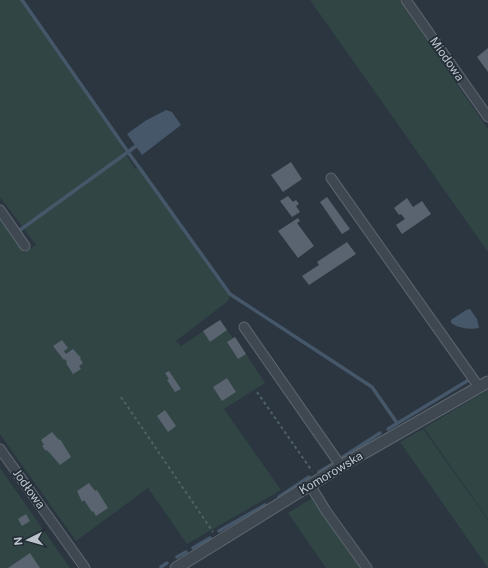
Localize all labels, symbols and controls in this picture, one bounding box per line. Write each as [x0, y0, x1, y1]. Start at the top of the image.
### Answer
street label: Miodowa [427, 34, 467, 84]
street label: Komorowska [297, 449, 365, 497]
street label: Jodłowa [10, 467, 48, 511]
north arrow [8, 520, 48, 560]
text: N [12, 536, 24, 546]

